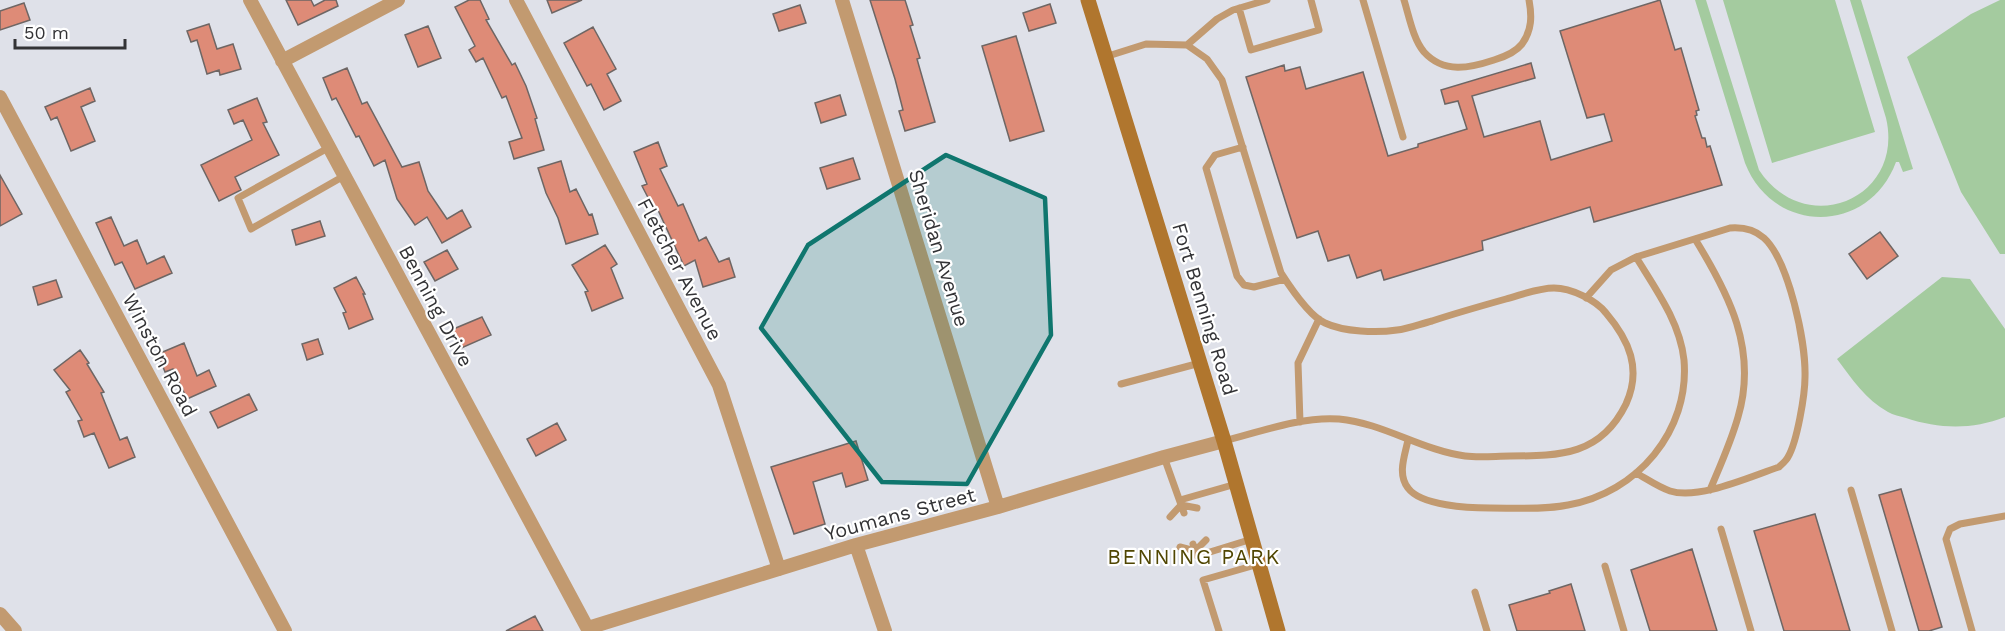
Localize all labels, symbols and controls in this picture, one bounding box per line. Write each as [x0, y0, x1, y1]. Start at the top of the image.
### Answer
scale bar [15, 12, 124, 50]
text: 50 m [24, 22, 69, 43]
street label: Sheridan Avenue [904, 166, 974, 330]
street label: Fletcher Avenue [632, 194, 728, 344]
street label: Fort Benning Road [1167, 220, 1243, 398]
street label: Benning Drive [394, 241, 478, 371]
street label: Winston Road [118, 289, 202, 421]
street label: Youmans Street [822, 482, 978, 546]
district label: BENNING PARK [1107, 544, 1281, 569]

